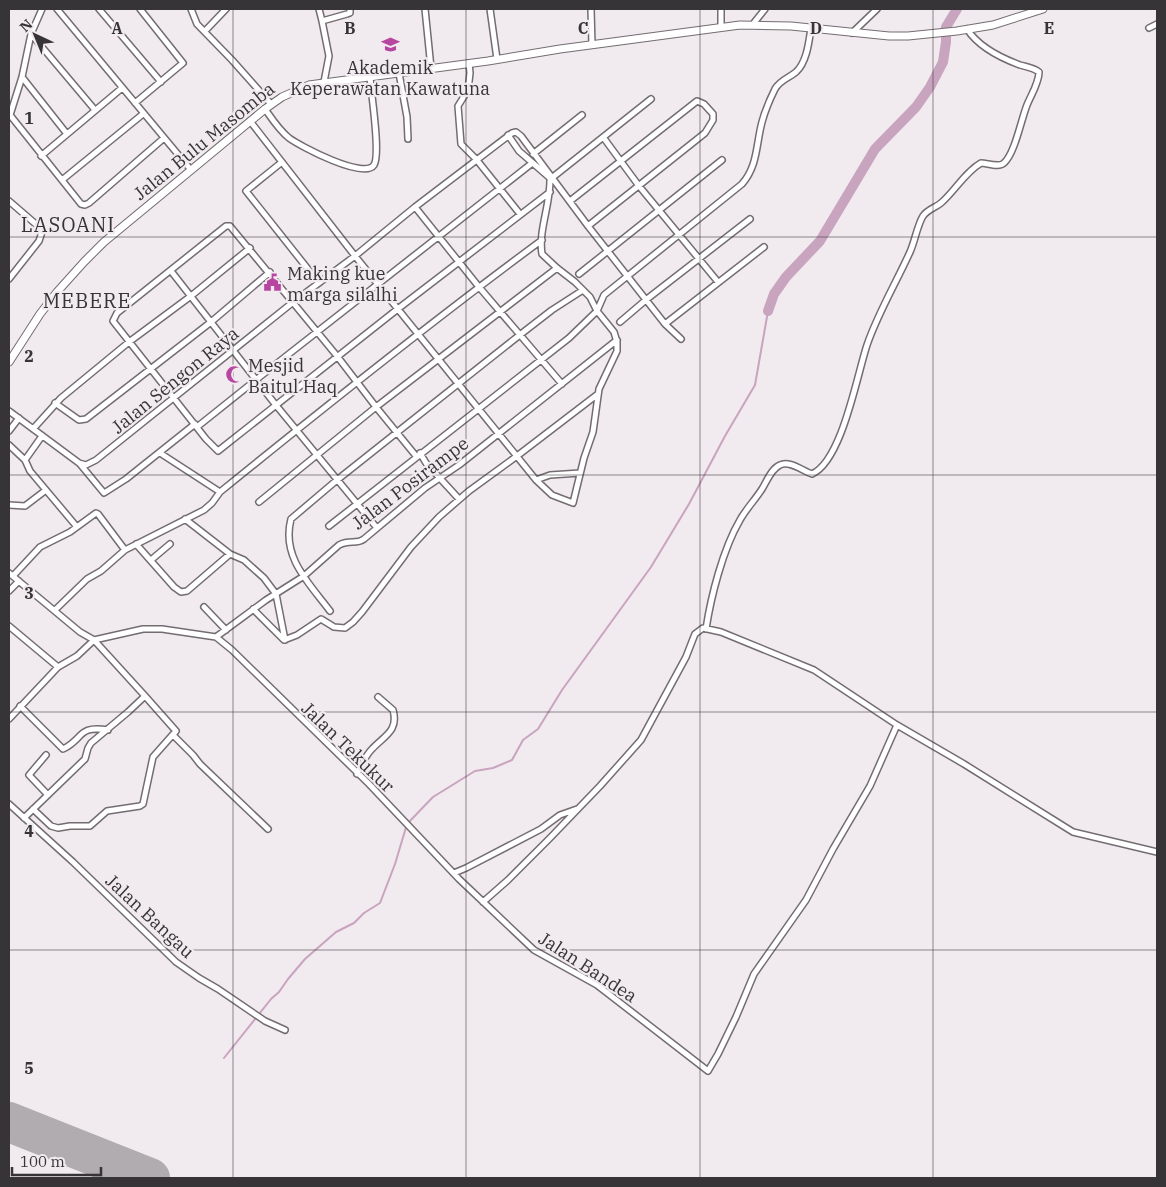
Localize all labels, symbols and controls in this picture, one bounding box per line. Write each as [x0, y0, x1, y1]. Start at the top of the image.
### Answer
north arrow [10, 10, 60, 60]
text: N [16, 15, 36, 36]
text: A [111, 18, 123, 38]
text: B [344, 18, 356, 38]
text: C [578, 18, 588, 38]
text: D [810, 18, 822, 38]
text: E [1044, 18, 1054, 38]
school or university icon: Akademik Keperawatan Kawatuna [380, 34, 400, 54]
place label: Akademik Keperawatan Kawatuna [290, 56, 490, 100]
street label: Jalan Bulu Masomba [129, 77, 279, 205]
text: 1 [24, 108, 34, 128]
district label: LASOANI [21, 211, 115, 238]
place label: Making kue marga silalhi [287, 262, 398, 306]
public building icon: Making kue marga silalhi [263, 273, 283, 293]
district label: MEBERE [43, 287, 131, 314]
street label: Jalan Sengon Raya [107, 322, 243, 438]
text: 2 [24, 346, 34, 366]
place label: Mesjid Baitul Haq [248, 354, 338, 398]
mosque icon: Mesjid Baitul Haq [224, 365, 244, 385]
street label: Jalan Posirampe [347, 432, 473, 534]
text: 3 [24, 583, 34, 603]
street label: Jalan Tekukur [297, 697, 399, 797]
text: 4 [24, 821, 34, 841]
street label: Jalan Bangau [101, 869, 199, 963]
street label: Jalan Bandea [534, 927, 642, 1007]
text: 5 [24, 1058, 34, 1078]
scale bar [12, 1144, 101, 1176]
text: 100 m [20, 1152, 65, 1171]

